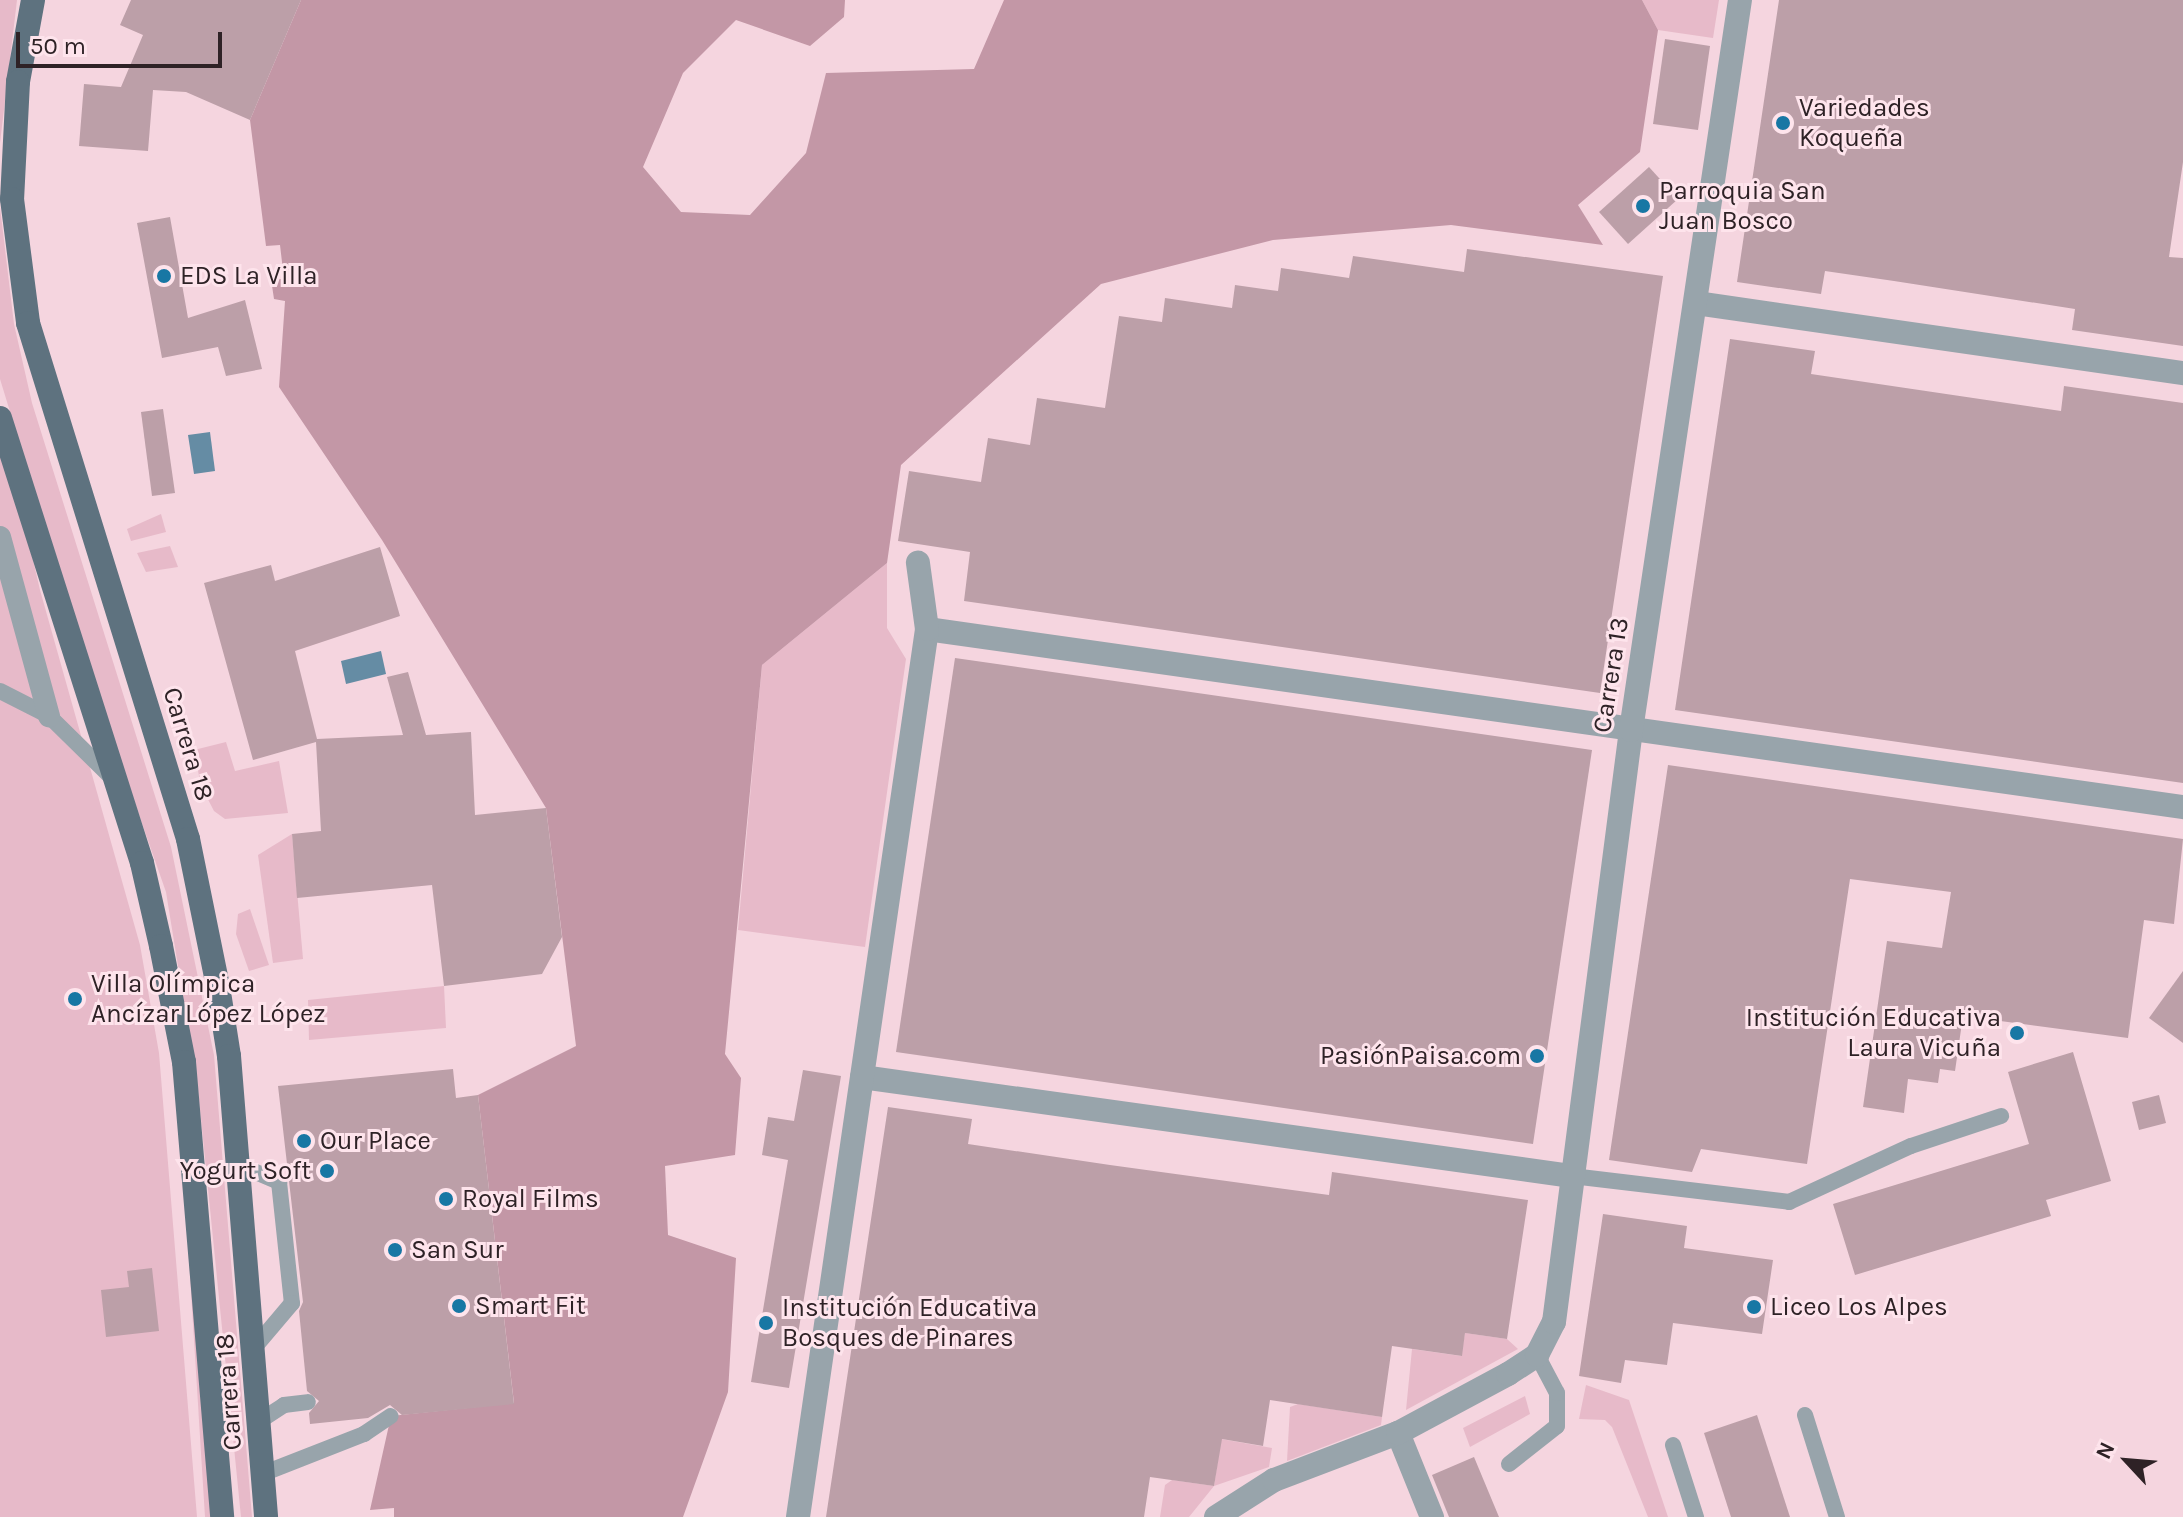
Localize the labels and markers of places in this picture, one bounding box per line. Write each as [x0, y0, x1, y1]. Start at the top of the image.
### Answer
place label: Variedades Koqueña [1799, 92, 1930, 154]
marker: Variedades Koqueña [1774, 114, 1792, 132]
place label: Parroquia San Juan Bosco [1659, 175, 1826, 236]
marker: Parroquia San Juan Bosco [1634, 197, 1652, 215]
place label: EDS La Villa [180, 260, 318, 292]
marker: EDS La Villa [155, 267, 173, 285]
place label: Villa Olímpica Ancízar López López [91, 968, 326, 1030]
marker: Villa Olímpica Ancízar López López [66, 990, 84, 1008]
place label: Institución Educativa Laura Vicuña [1746, 1002, 2001, 1064]
marker: Institución Educativa Laura Vicuña [2008, 1024, 2026, 1042]
place label: PasiónPaisa.com [1320, 1040, 1521, 1072]
marker: PasiónPaisa.com [1528, 1047, 1546, 1065]
place label: Our Place [320, 1125, 431, 1157]
marker: Our Place [295, 1132, 313, 1150]
place label: Yogurt Soft [180, 1155, 311, 1187]
marker: Yogurt Soft [318, 1162, 336, 1180]
place label: Royal Films [462, 1183, 599, 1215]
marker: Royal Films [437, 1190, 455, 1208]
place label: San Sur [411, 1234, 504, 1266]
marker: San Sur [386, 1241, 404, 1259]
place label: Smart Fit [475, 1290, 586, 1322]
place label: Liceo Los Alpes [1770, 1291, 1948, 1323]
place label: Institución Educativa Bosques de Pinares [782, 1292, 1037, 1354]
marker: Smart Fit [450, 1297, 468, 1315]
marker: Liceo Los Alpes [1745, 1298, 1763, 1316]
marker: Institución Educativa Bosques de Pinares [757, 1314, 775, 1332]

